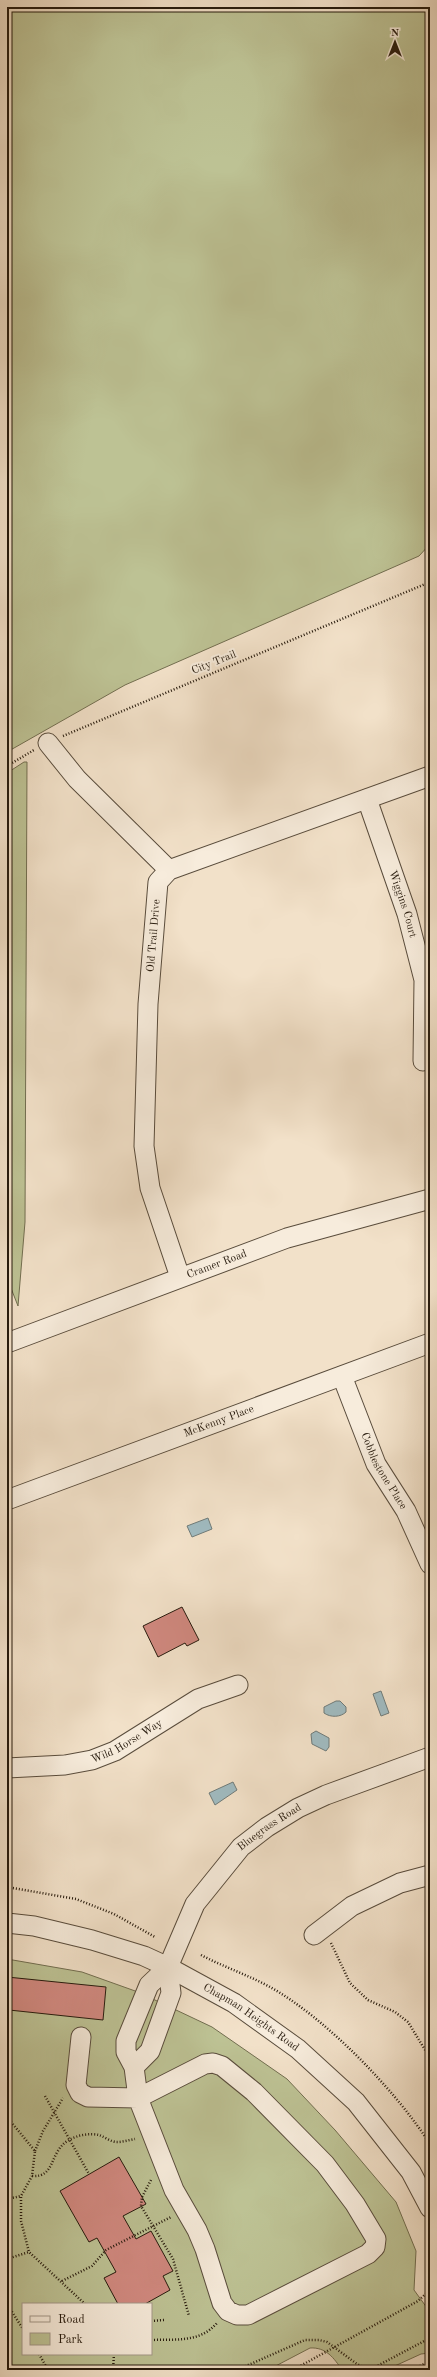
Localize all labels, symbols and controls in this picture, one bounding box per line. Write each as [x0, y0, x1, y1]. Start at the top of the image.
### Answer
north arrow [375, 22, 415, 62]
text: N [391, 28, 400, 39]
street label: City Trail [190, 649, 238, 677]
street label: Wiggins Court [387, 869, 418, 939]
street label: Old Trail Drive [145, 899, 162, 972]
street label: Cramer Road [185, 1248, 249, 1281]
street label: McKenny Place [182, 1403, 255, 1439]
street label: Cobblestone Place [359, 1431, 409, 1511]
street label: Wild Horse Way [90, 1717, 164, 1765]
street label: Bluegrass Road [236, 1802, 303, 1853]
street label: Chapman Heights Road [201, 1982, 301, 2053]
legend [22, 2303, 152, 2355]
text: Road [58, 2314, 85, 2326]
text: Park [58, 2334, 83, 2346]

